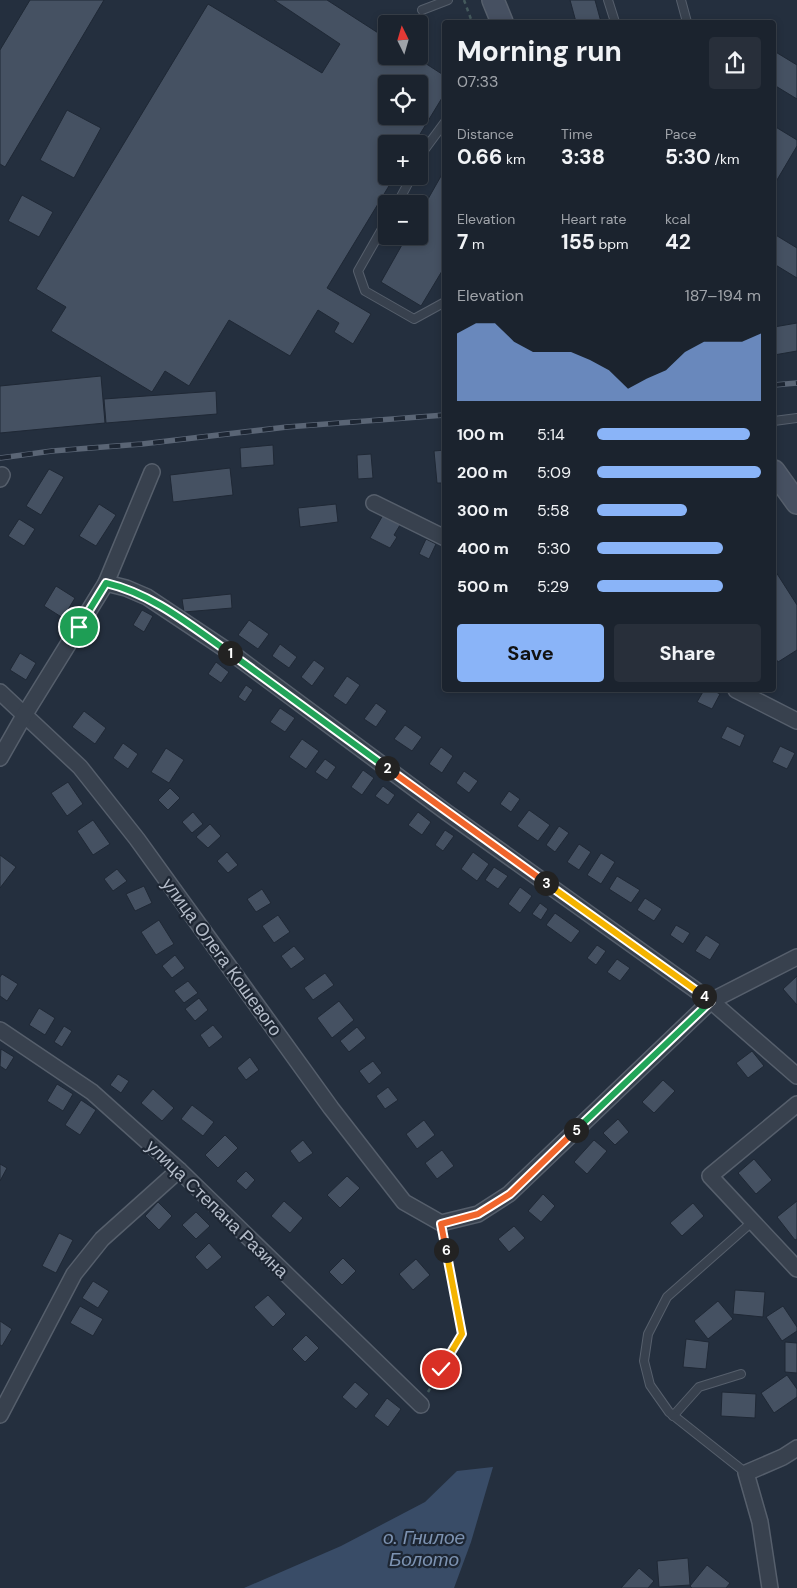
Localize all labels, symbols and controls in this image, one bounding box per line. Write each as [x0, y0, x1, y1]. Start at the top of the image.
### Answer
north arrow [378, 15, 428, 65]
map controls [378, 15, 428, 245]
text: Morning run [457, 33, 622, 70]
button: share [709, 37, 761, 89]
text: 07:33 [457, 71, 498, 92]
button: locate [378, 75, 428, 125]
text: Distance [457, 125, 514, 143]
text: Time [561, 125, 593, 143]
text: Pace [665, 125, 696, 143]
button: + [378, 135, 428, 185]
text: 0.66 [457, 143, 502, 171]
text: 3:38 [561, 143, 605, 171]
text: 5:30 [665, 143, 711, 171]
text: km [502, 150, 526, 168]
text: /km [711, 150, 740, 168]
button: − [378, 195, 428, 245]
text: Elevation [457, 210, 515, 228]
text: Heart rate [561, 210, 626, 228]
text: kcal [665, 210, 690, 228]
text: 7 [457, 228, 468, 256]
text: 155 [561, 228, 595, 256]
text: 42 [665, 228, 691, 256]
text: m [468, 235, 484, 253]
text: bpm [595, 235, 629, 253]
text: Elevation [457, 285, 524, 306]
text: 187–194 m [685, 285, 761, 306]
text: 100 m [457, 424, 504, 445]
text: 5:14 [537, 424, 565, 445]
text: 200 m [457, 462, 508, 483]
text: 5:09 [537, 462, 571, 483]
text: 300 m [457, 500, 508, 521]
text: 5:58 [537, 500, 569, 521]
text: 400 m [457, 538, 509, 559]
text: 5:30 [537, 538, 570, 559]
text: 500 m [457, 576, 508, 597]
text: 5:29 [537, 576, 569, 597]
pin [58, 606, 100, 648]
icon: arrive [65, 613, 93, 641]
button: Save [457, 624, 604, 682]
button: Share [614, 624, 761, 682]
pin: 1 [218, 640, 242, 666]
text: 1 [228, 644, 233, 662]
pin: 2 [374, 756, 400, 780]
text: 2 [383, 759, 392, 777]
pin: 3 [534, 870, 558, 896]
street label: улица Олега Кошевого [156, 873, 288, 1041]
text: 3 [542, 874, 551, 892]
pin: 4 [692, 984, 716, 1008]
text: 4 [700, 987, 709, 1005]
pin: 5 [564, 1118, 588, 1142]
text: 5 [572, 1121, 581, 1139]
street label: улица Степана Разина [141, 1135, 294, 1284]
pin: 6 [434, 1238, 458, 1262]
text: 6 [442, 1241, 451, 1259]
pin [420, 1348, 462, 1390]
icon: check [427, 1355, 455, 1383]
water label: о. Гнилое Болото [383, 1525, 465, 1572]

